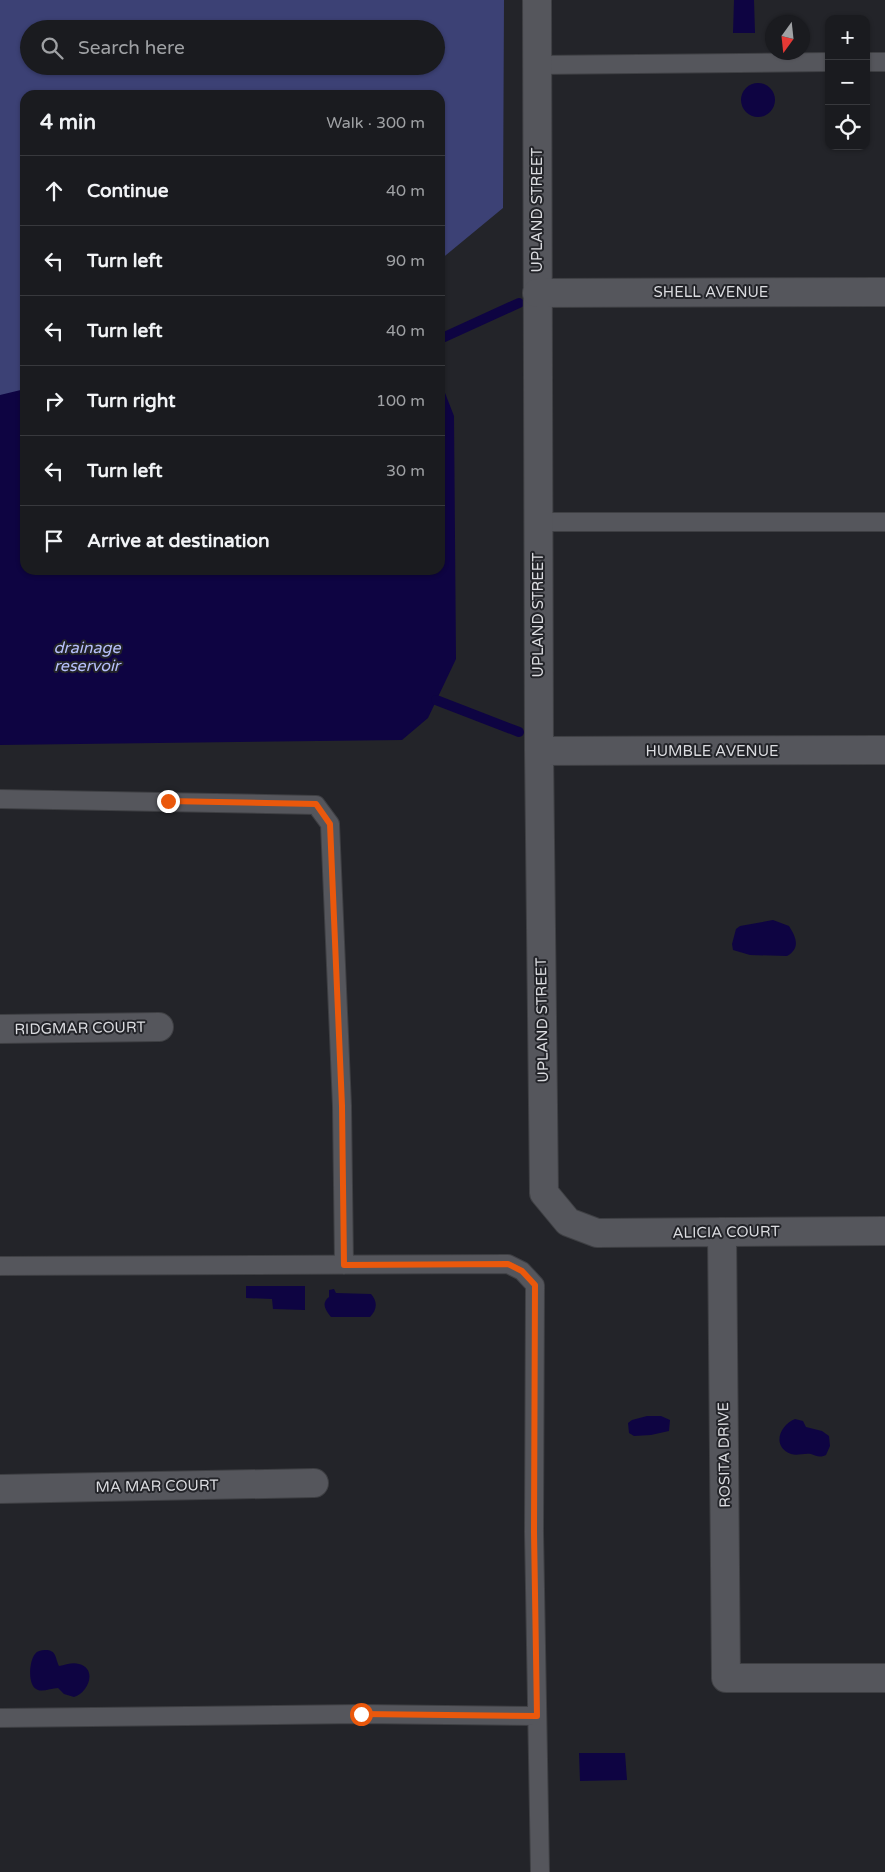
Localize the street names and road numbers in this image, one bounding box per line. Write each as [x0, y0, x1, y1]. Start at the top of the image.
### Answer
street label: UPLAND STREET [528, 148, 546, 272]
street label: SHELL AVENUE [654, 283, 768, 301]
street label: UPLAND STREET [529, 553, 547, 677]
street label: HUMBLE AVENUE [645, 742, 779, 760]
street label: UPLAND STREET [532, 957, 552, 1083]
street label: RIDGMAR COURT [14, 1018, 146, 1038]
street label: ALICIA COURT [672, 1222, 780, 1242]
street label: ROSITA DRIVE [714, 1402, 734, 1508]
street label: MA MAR COURT [95, 1476, 219, 1496]

